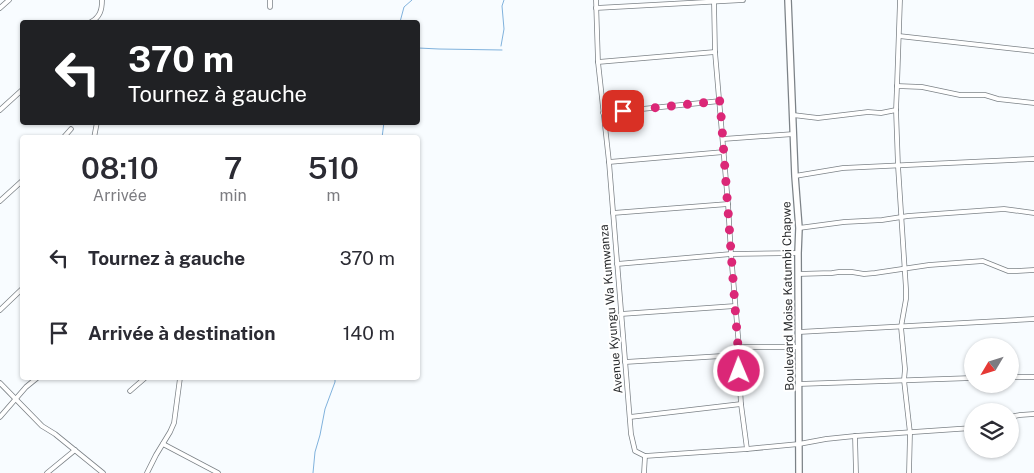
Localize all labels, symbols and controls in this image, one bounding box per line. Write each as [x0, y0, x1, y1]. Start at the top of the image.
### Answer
text: 370 m [128, 39, 234, 80]
icon: left [45, 40, 110, 105]
text: Tournez à gauche [128, 81, 307, 107]
pin [602, 90, 644, 132]
icon: arrive [609, 97, 637, 125]
text: 08:10 [81, 150, 159, 186]
text: 7 [224, 150, 242, 186]
text: 510 [308, 150, 359, 186]
text: Arrivée [93, 186, 147, 205]
text: min [220, 186, 247, 205]
text: m [326, 186, 340, 205]
street label: Boulevard Moise Katumbi Chapwe [779, 201, 797, 391]
street label: Avenue Kyungu Wa Kumwanza [597, 224, 625, 394]
icon: left [45, 244, 73, 272]
text: Tournez à gauche [88, 247, 245, 269]
text: 370 m [340, 247, 395, 269]
icon: arrive [45, 319, 73, 347]
text: Arrivée à destination [88, 322, 276, 344]
text: 140 m [343, 322, 395, 344]
north arrow [964, 338, 1019, 392]
map controls [964, 338, 1019, 458]
position arrow [712, 344, 764, 396]
button: layers [964, 403, 1019, 458]

